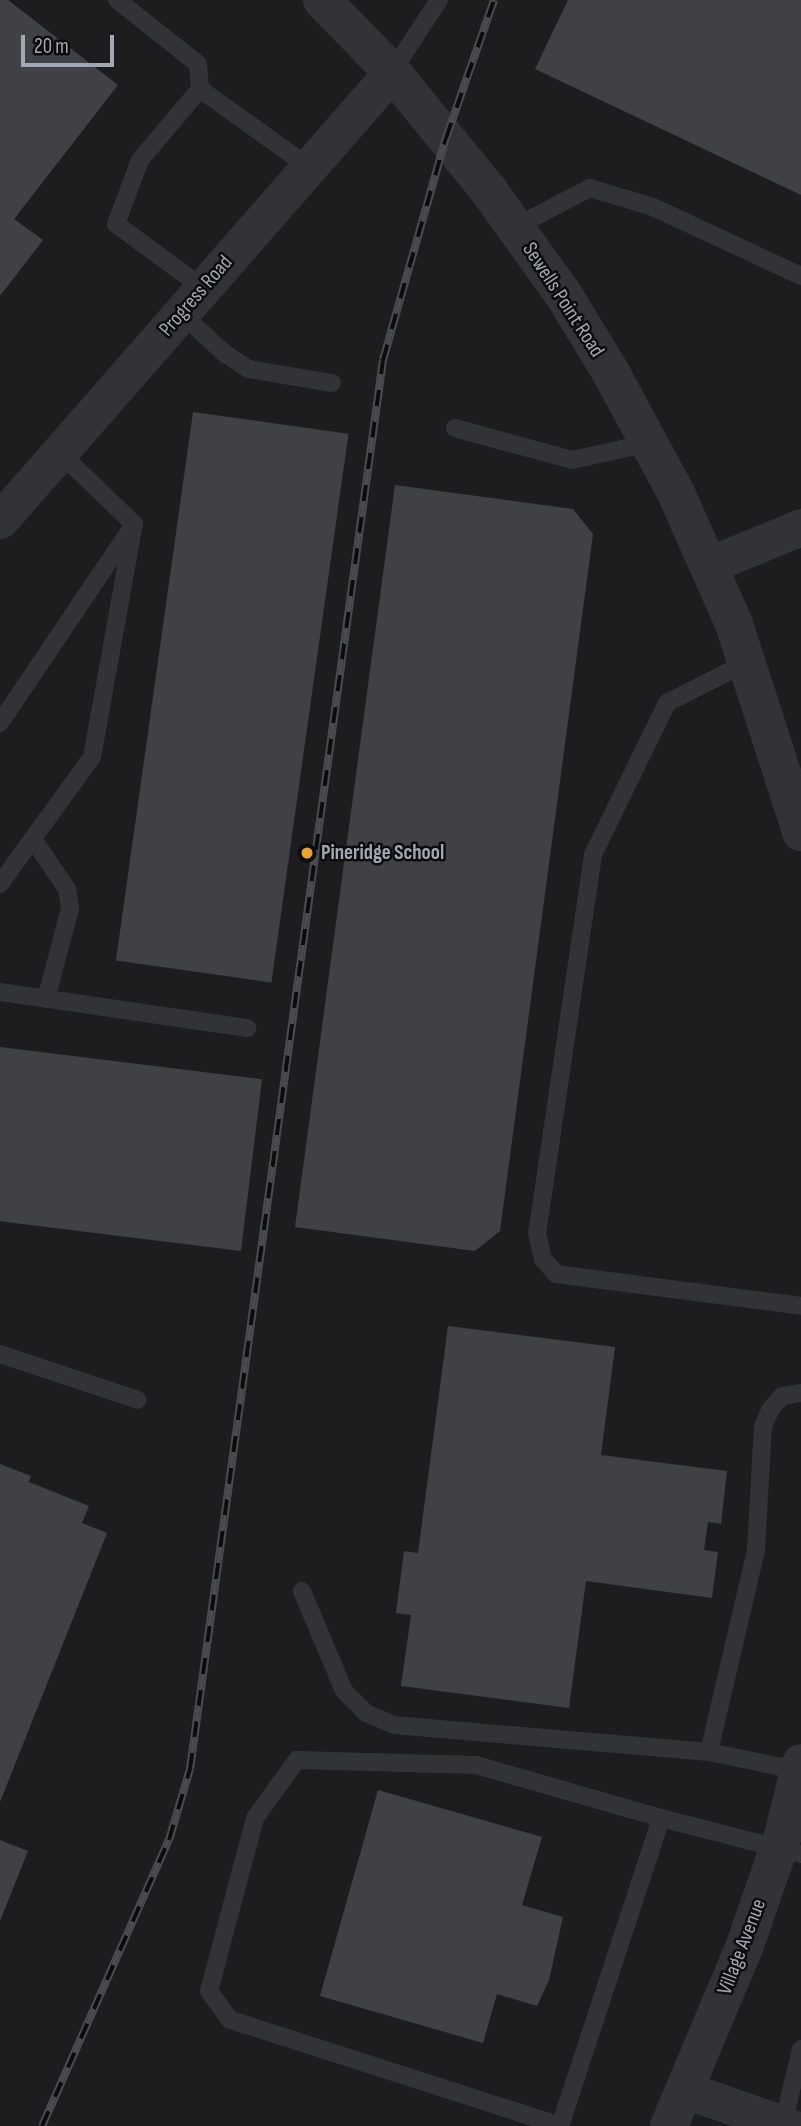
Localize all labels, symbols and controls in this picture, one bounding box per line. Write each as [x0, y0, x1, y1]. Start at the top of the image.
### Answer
scale bar [24, 21, 117, 65]
text: 20 m [34, 34, 69, 59]
street label: Sewells Point Road [517, 238, 609, 362]
street label: Progress Road [154, 250, 238, 342]
place label: Pineridge School [321, 840, 444, 866]
marker: Pineridge School [299, 845, 315, 861]
street label: Village Avenue [712, 1895, 772, 1999]

